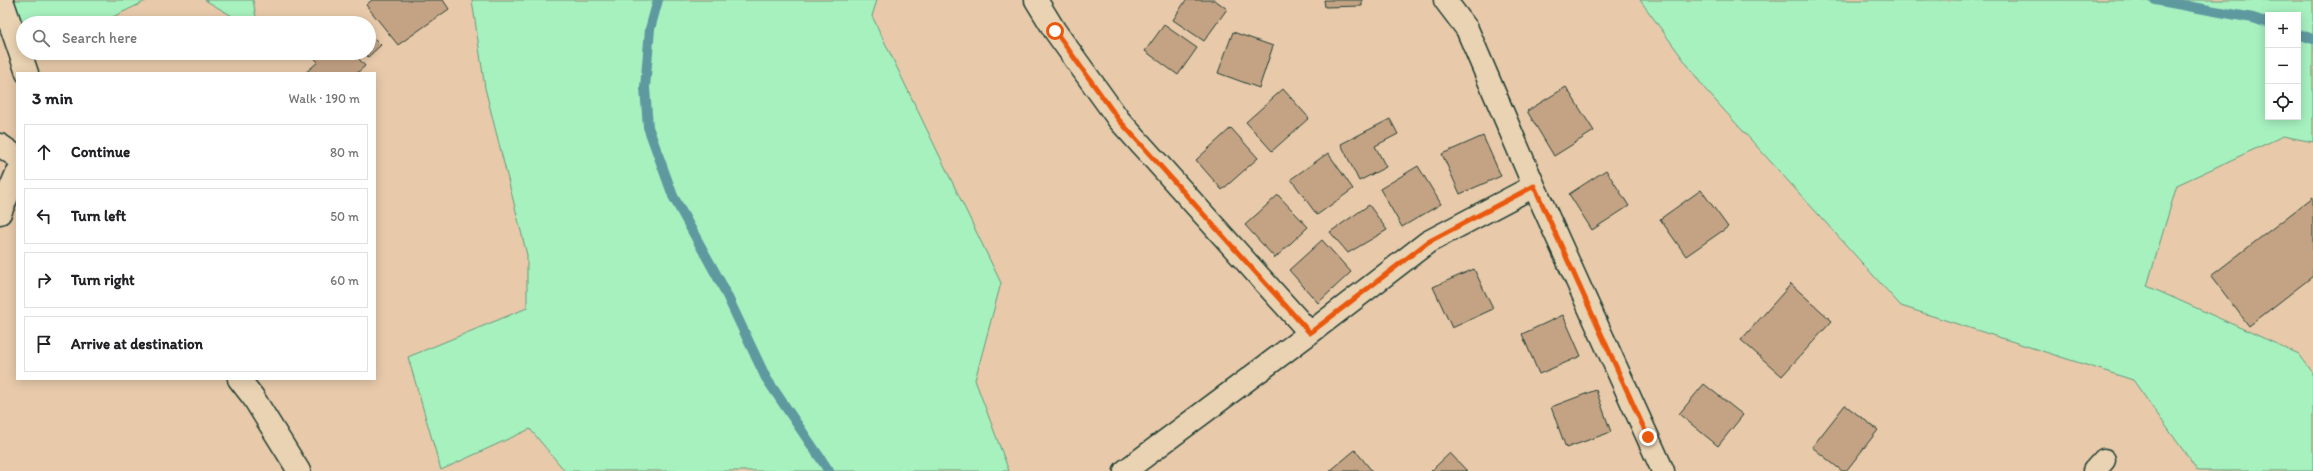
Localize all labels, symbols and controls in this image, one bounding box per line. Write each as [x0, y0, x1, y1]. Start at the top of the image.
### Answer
map controls [2265, 12, 2301, 120]
button: + [2265, 12, 2301, 48]
search box [16, 16, 376, 60]
route start [1046, 22, 1064, 40]
icon: search [30, 27, 52, 49]
text: Search here [62, 29, 137, 47]
button: − [2265, 48, 2301, 84]
button: locate [2265, 84, 2301, 120]
text: 3 min [32, 88, 73, 108]
text: Walk · 190 m [289, 91, 360, 106]
icon: ahead [33, 141, 55, 163]
text: Continue [71, 143, 130, 161]
text: 80 m [330, 145, 359, 160]
icon: left [33, 205, 55, 227]
text: Turn left [71, 207, 126, 225]
text: 50 m [330, 209, 359, 224]
icon: right [33, 269, 55, 291]
text: Turn right [71, 271, 135, 289]
text: 60 m [330, 273, 359, 288]
icon: arrive [33, 333, 55, 355]
text: Arrive at destination [71, 335, 203, 353]
route end [1639, 428, 1657, 446]

